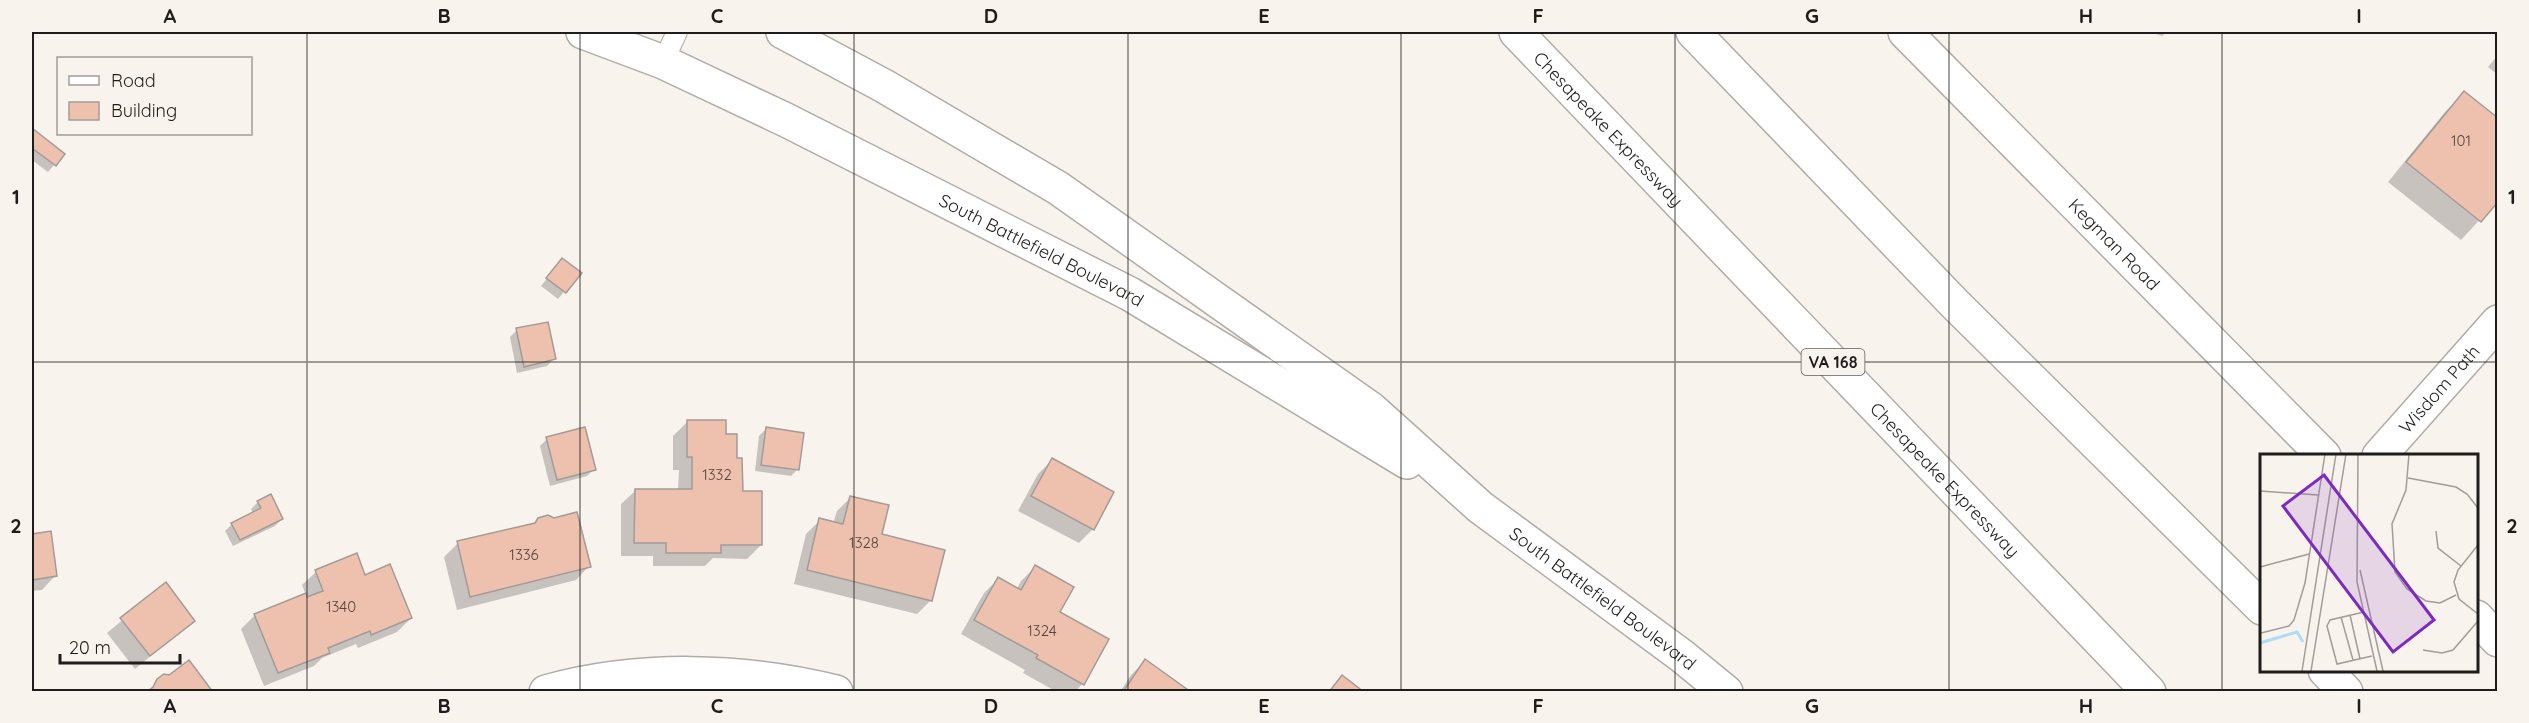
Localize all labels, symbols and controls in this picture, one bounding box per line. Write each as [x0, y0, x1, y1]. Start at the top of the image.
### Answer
text: A [164, 3, 177, 28]
text: B [437, 3, 451, 28]
text: C [711, 3, 724, 28]
text: D [984, 3, 998, 28]
text: E [1258, 3, 1270, 28]
text: F [1532, 3, 1544, 28]
text: G [1805, 3, 1819, 28]
text: H [2079, 3, 2093, 28]
text: I [2356, 3, 2362, 28]
street label: Chesapeake Expressway [1529, 46, 1688, 211]
legend [57, 57, 252, 135]
text: Road [111, 69, 156, 92]
text: Building [111, 99, 177, 122]
house number: 101 [2451, 131, 2471, 150]
text: 1 [12, 184, 20, 209]
text: 1 [2508, 184, 2516, 209]
street label: South Battlefield Boulevard [935, 188, 1148, 311]
street label: Kegman Road [2064, 193, 2165, 295]
street label: Wisdom Path [2393, 340, 2484, 438]
road number: VA 168 [1802, 349, 1864, 375]
street label: Chesapeake Expressway [1865, 397, 2025, 562]
inset map [2260, 454, 2478, 672]
house number: 1332 [702, 465, 732, 484]
text: 2 [10, 513, 22, 538]
text: 2 [2506, 513, 2518, 538]
street label: South Battlefield Boulevard [1505, 521, 1701, 675]
house number: 1328 [849, 533, 879, 552]
house number: 1336 [509, 545, 539, 564]
house number: 1340 [326, 597, 356, 616]
house number: 1324 [1027, 621, 1057, 640]
scale bar [60, 627, 180, 665]
text: 20 m [69, 636, 111, 659]
text: A [164, 693, 177, 718]
text: B [437, 693, 451, 718]
text: C [711, 693, 724, 718]
text: D [984, 693, 998, 718]
text: E [1258, 693, 1270, 718]
text: F [1532, 693, 1544, 718]
text: G [1805, 693, 1819, 718]
text: H [2079, 693, 2093, 718]
text: I [2356, 693, 2362, 718]

